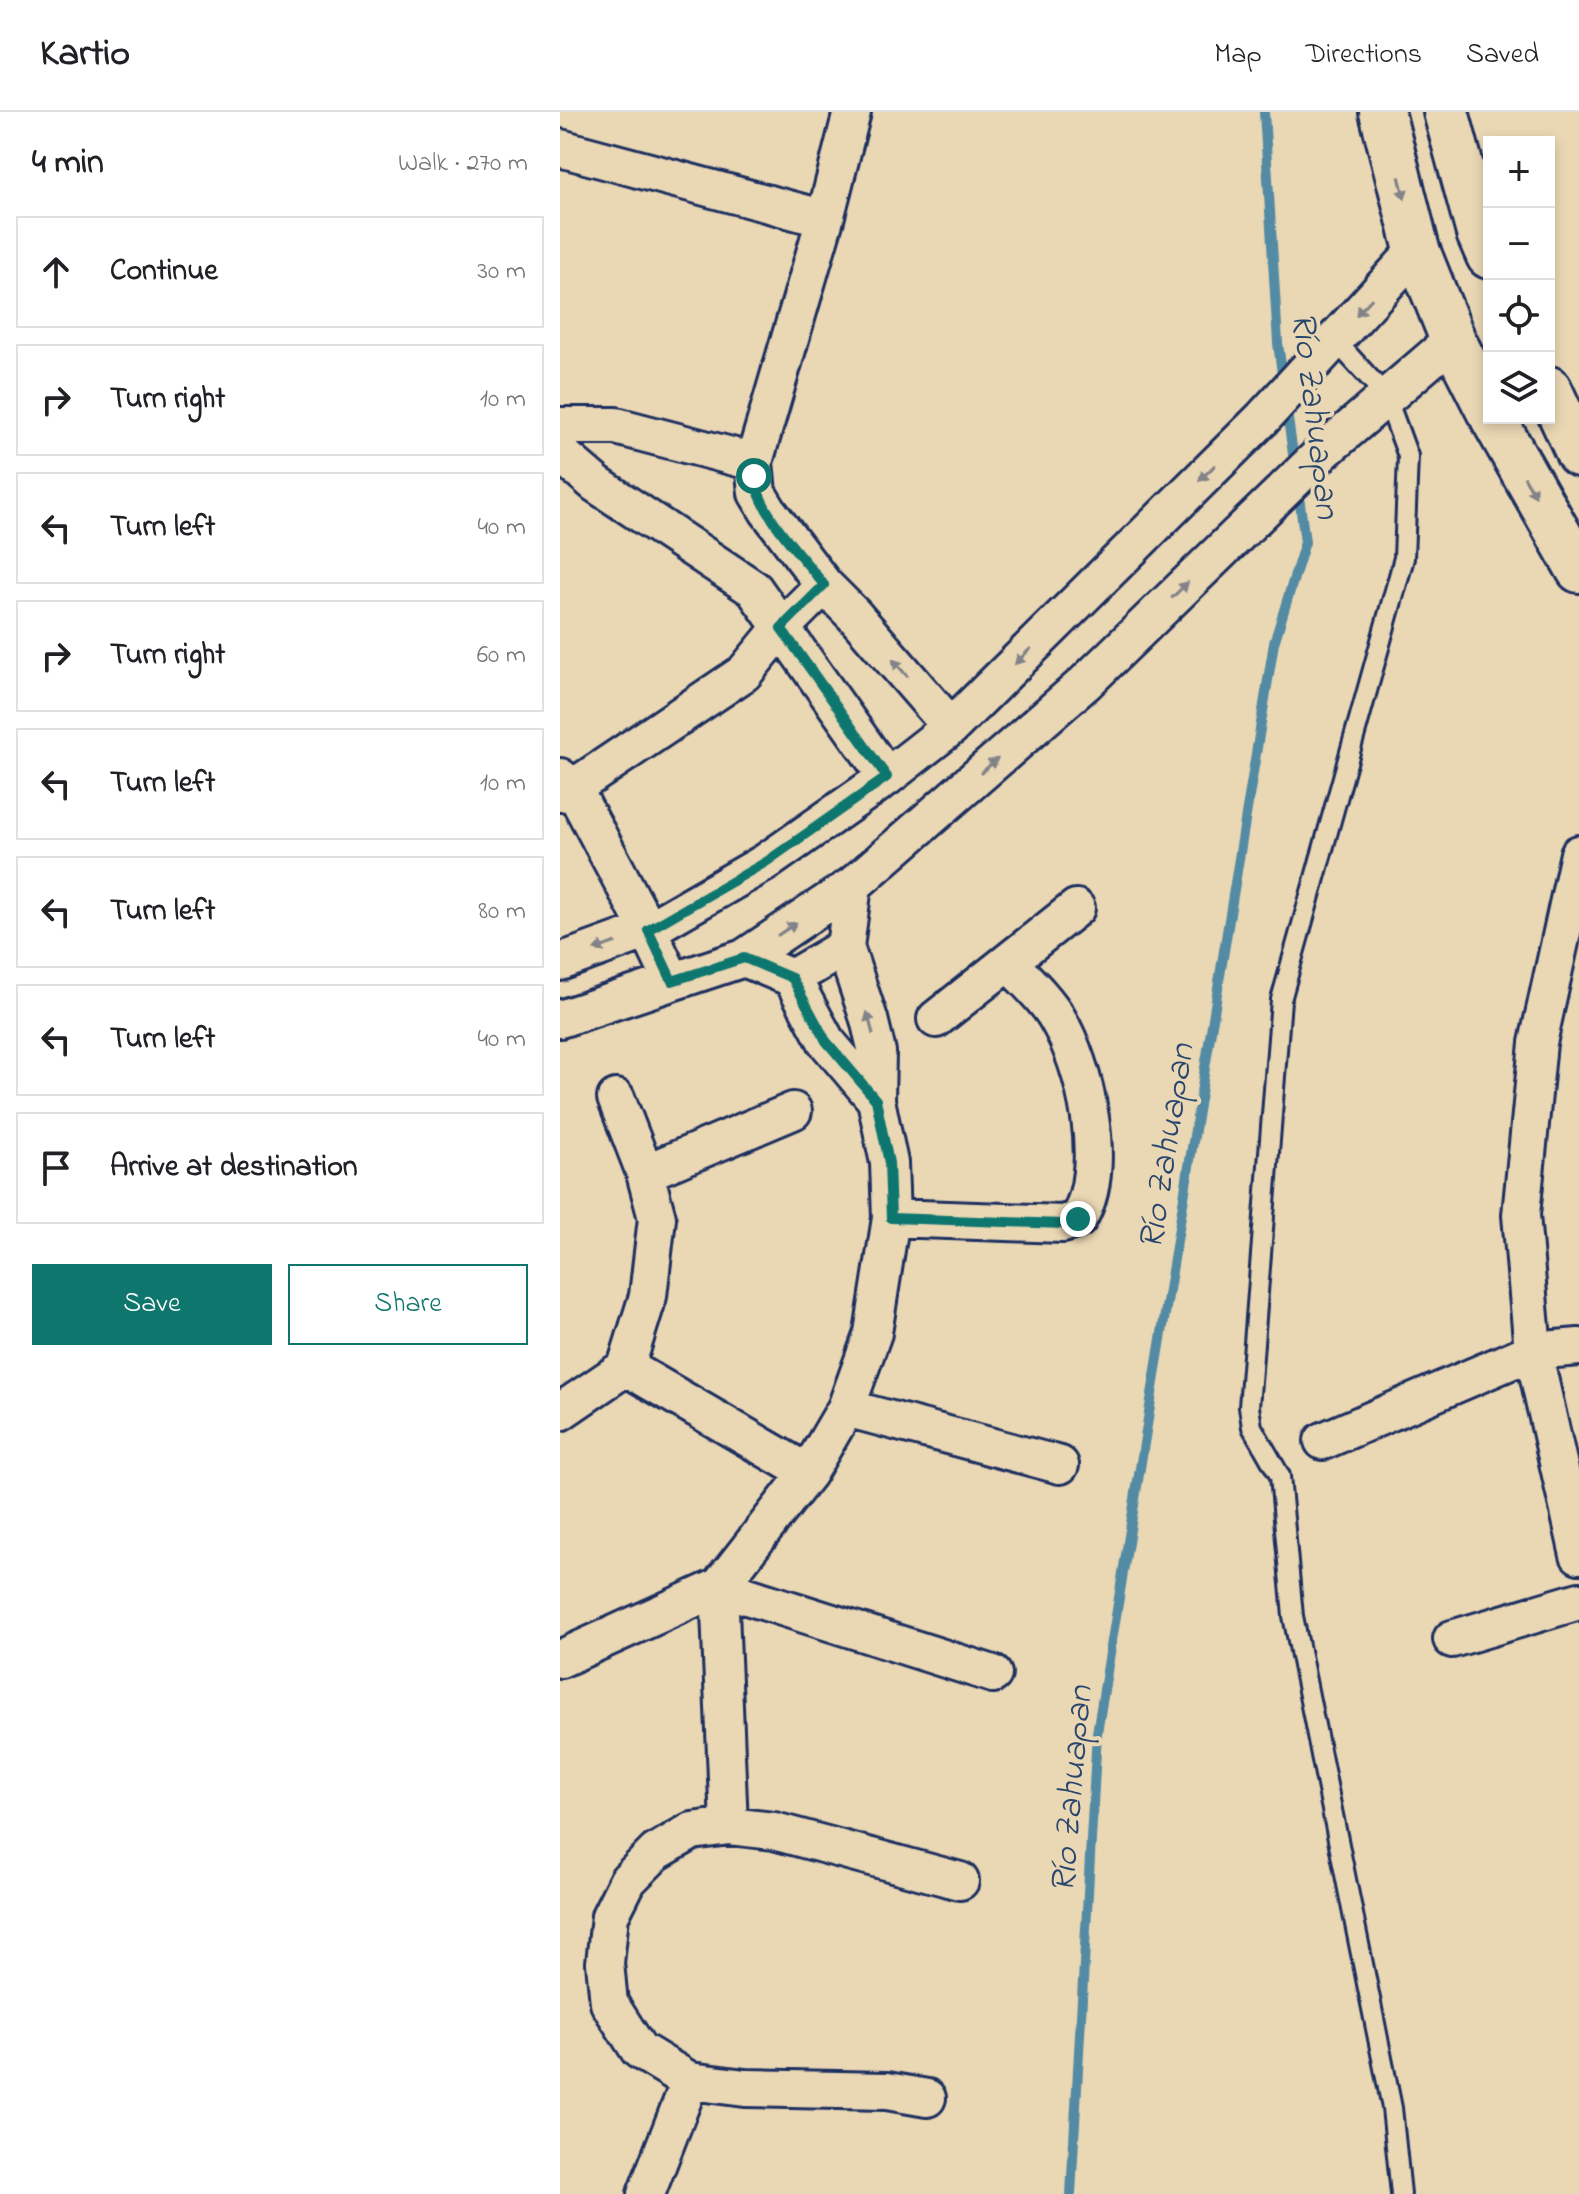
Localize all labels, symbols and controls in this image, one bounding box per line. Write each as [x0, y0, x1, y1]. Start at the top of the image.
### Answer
text: Kartio [40, 27, 130, 83]
text: Map [1214, 35, 1262, 76]
text: Directions [1306, 35, 1422, 76]
text: Saved [1466, 35, 1539, 76]
map controls [1483, 136, 1555, 424]
button: + [1483, 136, 1555, 208]
text: 4 min [32, 139, 104, 189]
text: Walk · 270 m [398, 145, 528, 183]
one-way arrow [1396, 175, 1408, 200]
button: − [1483, 208, 1555, 280]
icon: ahead [34, 250, 78, 294]
text: Continue [110, 250, 218, 294]
text: 30 m [477, 253, 526, 291]
button: locate [1483, 280, 1555, 352]
one-way arrow [1355, 297, 1373, 316]
water label: Río Zahuapan [1275, 309, 1353, 523]
button: layers [1483, 352, 1555, 424]
icon: right [34, 378, 78, 422]
text: Turn right [110, 378, 225, 422]
text: 10 m [480, 381, 526, 419]
route start [736, 458, 772, 494]
one-way arrow [1198, 463, 1217, 482]
one-way arrow [1523, 475, 1537, 498]
icon: left [34, 506, 78, 550]
text: Turn left [110, 506, 215, 550]
text: 40 m [477, 509, 526, 547]
one-way arrow [1170, 581, 1189, 600]
icon: right [34, 634, 78, 678]
text: Turn right [110, 634, 225, 678]
text: 60 m [477, 637, 526, 675]
one-way arrow [1014, 646, 1033, 665]
one-way arrow [892, 659, 909, 679]
one-way arrow [979, 758, 999, 775]
icon: left [34, 762, 78, 806]
text: Turn left [110, 762, 215, 806]
text: 10 m [480, 765, 526, 803]
icon: left [34, 890, 78, 934]
text: Turn left [110, 890, 215, 934]
text: 80 m [478, 893, 526, 931]
one-way arrow [777, 922, 798, 937]
one-way arrow [593, 940, 617, 952]
one-way arrow [863, 1010, 875, 1035]
icon: left [34, 1018, 78, 1062]
text: Turn left [110, 1018, 215, 1062]
text: 40 m [477, 1021, 526, 1059]
water label: Río Zahuapan [1126, 1039, 1211, 1253]
icon: arrive [34, 1146, 78, 1190]
text: Arrive at destination [110, 1146, 358, 1190]
route end [1060, 1201, 1096, 1237]
button: Save [32, 1264, 272, 1345]
button: Share [288, 1264, 528, 1345]
water label: Río Zahuapan [1038, 1682, 1109, 1895]

